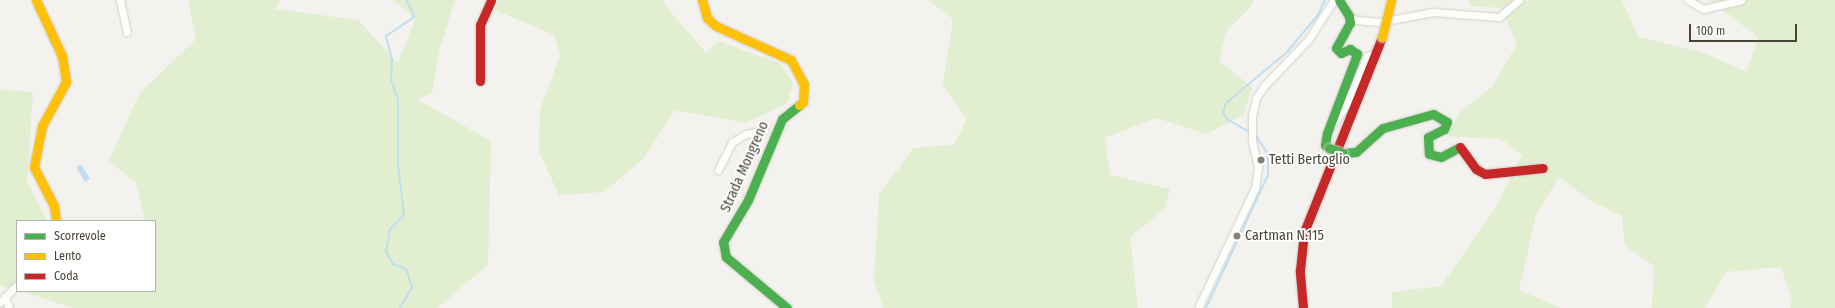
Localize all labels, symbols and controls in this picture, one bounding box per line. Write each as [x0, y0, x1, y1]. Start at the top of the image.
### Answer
scale bar [1691, 16, 1799, 42]
text: 100 m [1696, 24, 1725, 38]
street label: Strada Mongreno [717, 119, 773, 215]
place label: Tetti Bertoglio [1269, 152, 1350, 168]
marker: Tetti Bertoglio [1256, 155, 1266, 165]
legend [16, 220, 156, 292]
place label: Cartman N.115 [1245, 228, 1324, 244]
text: Scorrevole [54, 229, 106, 243]
marker: Cartman N.115 [1232, 231, 1242, 241]
text: Lento [54, 249, 81, 263]
text: Coda [54, 269, 78, 283]

